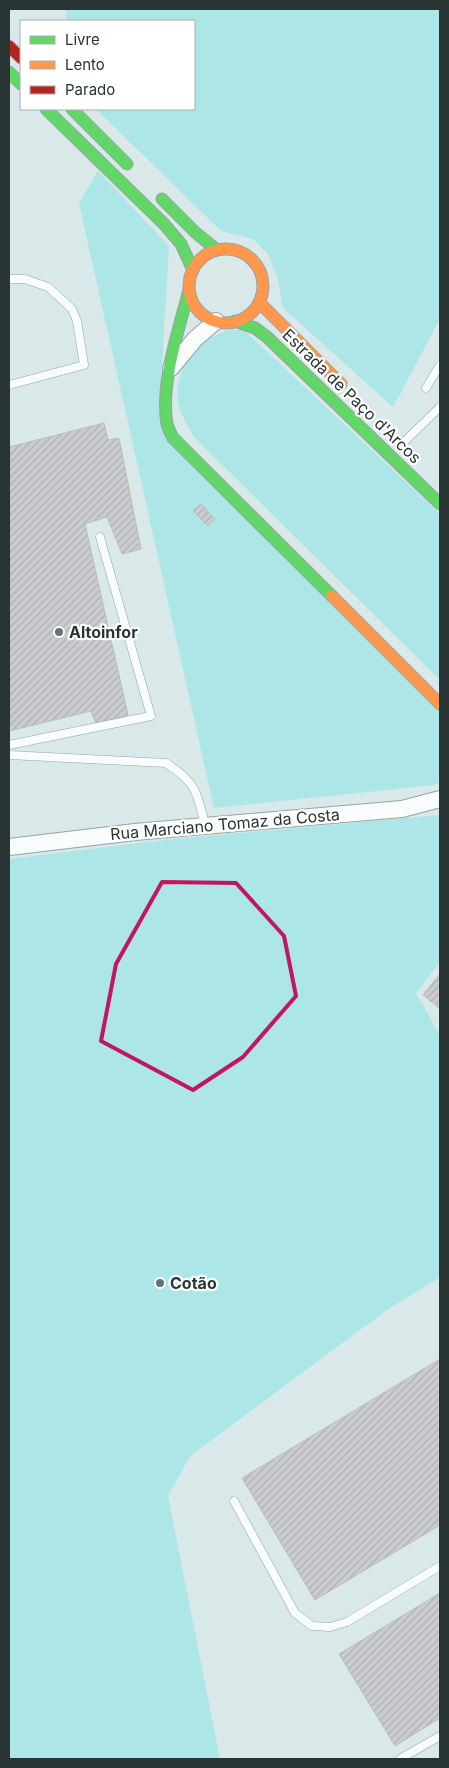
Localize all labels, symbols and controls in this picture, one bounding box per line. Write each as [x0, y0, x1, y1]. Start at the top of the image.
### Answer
legend [20, 20, 195, 110]
text: Livre [65, 30, 100, 49]
text: Lento [65, 55, 105, 74]
text: Parado [65, 80, 115, 99]
street label: Estrada de Paço d'Arcos [279, 325, 425, 467]
place label: Altoinfor [69, 622, 138, 642]
marker: Altoinfor [53, 626, 65, 638]
street label: Rua Marciano Tomaz da Costa [109, 804, 341, 844]
place label: Cotão [170, 1273, 217, 1293]
marker: Cotão [154, 1277, 166, 1289]

